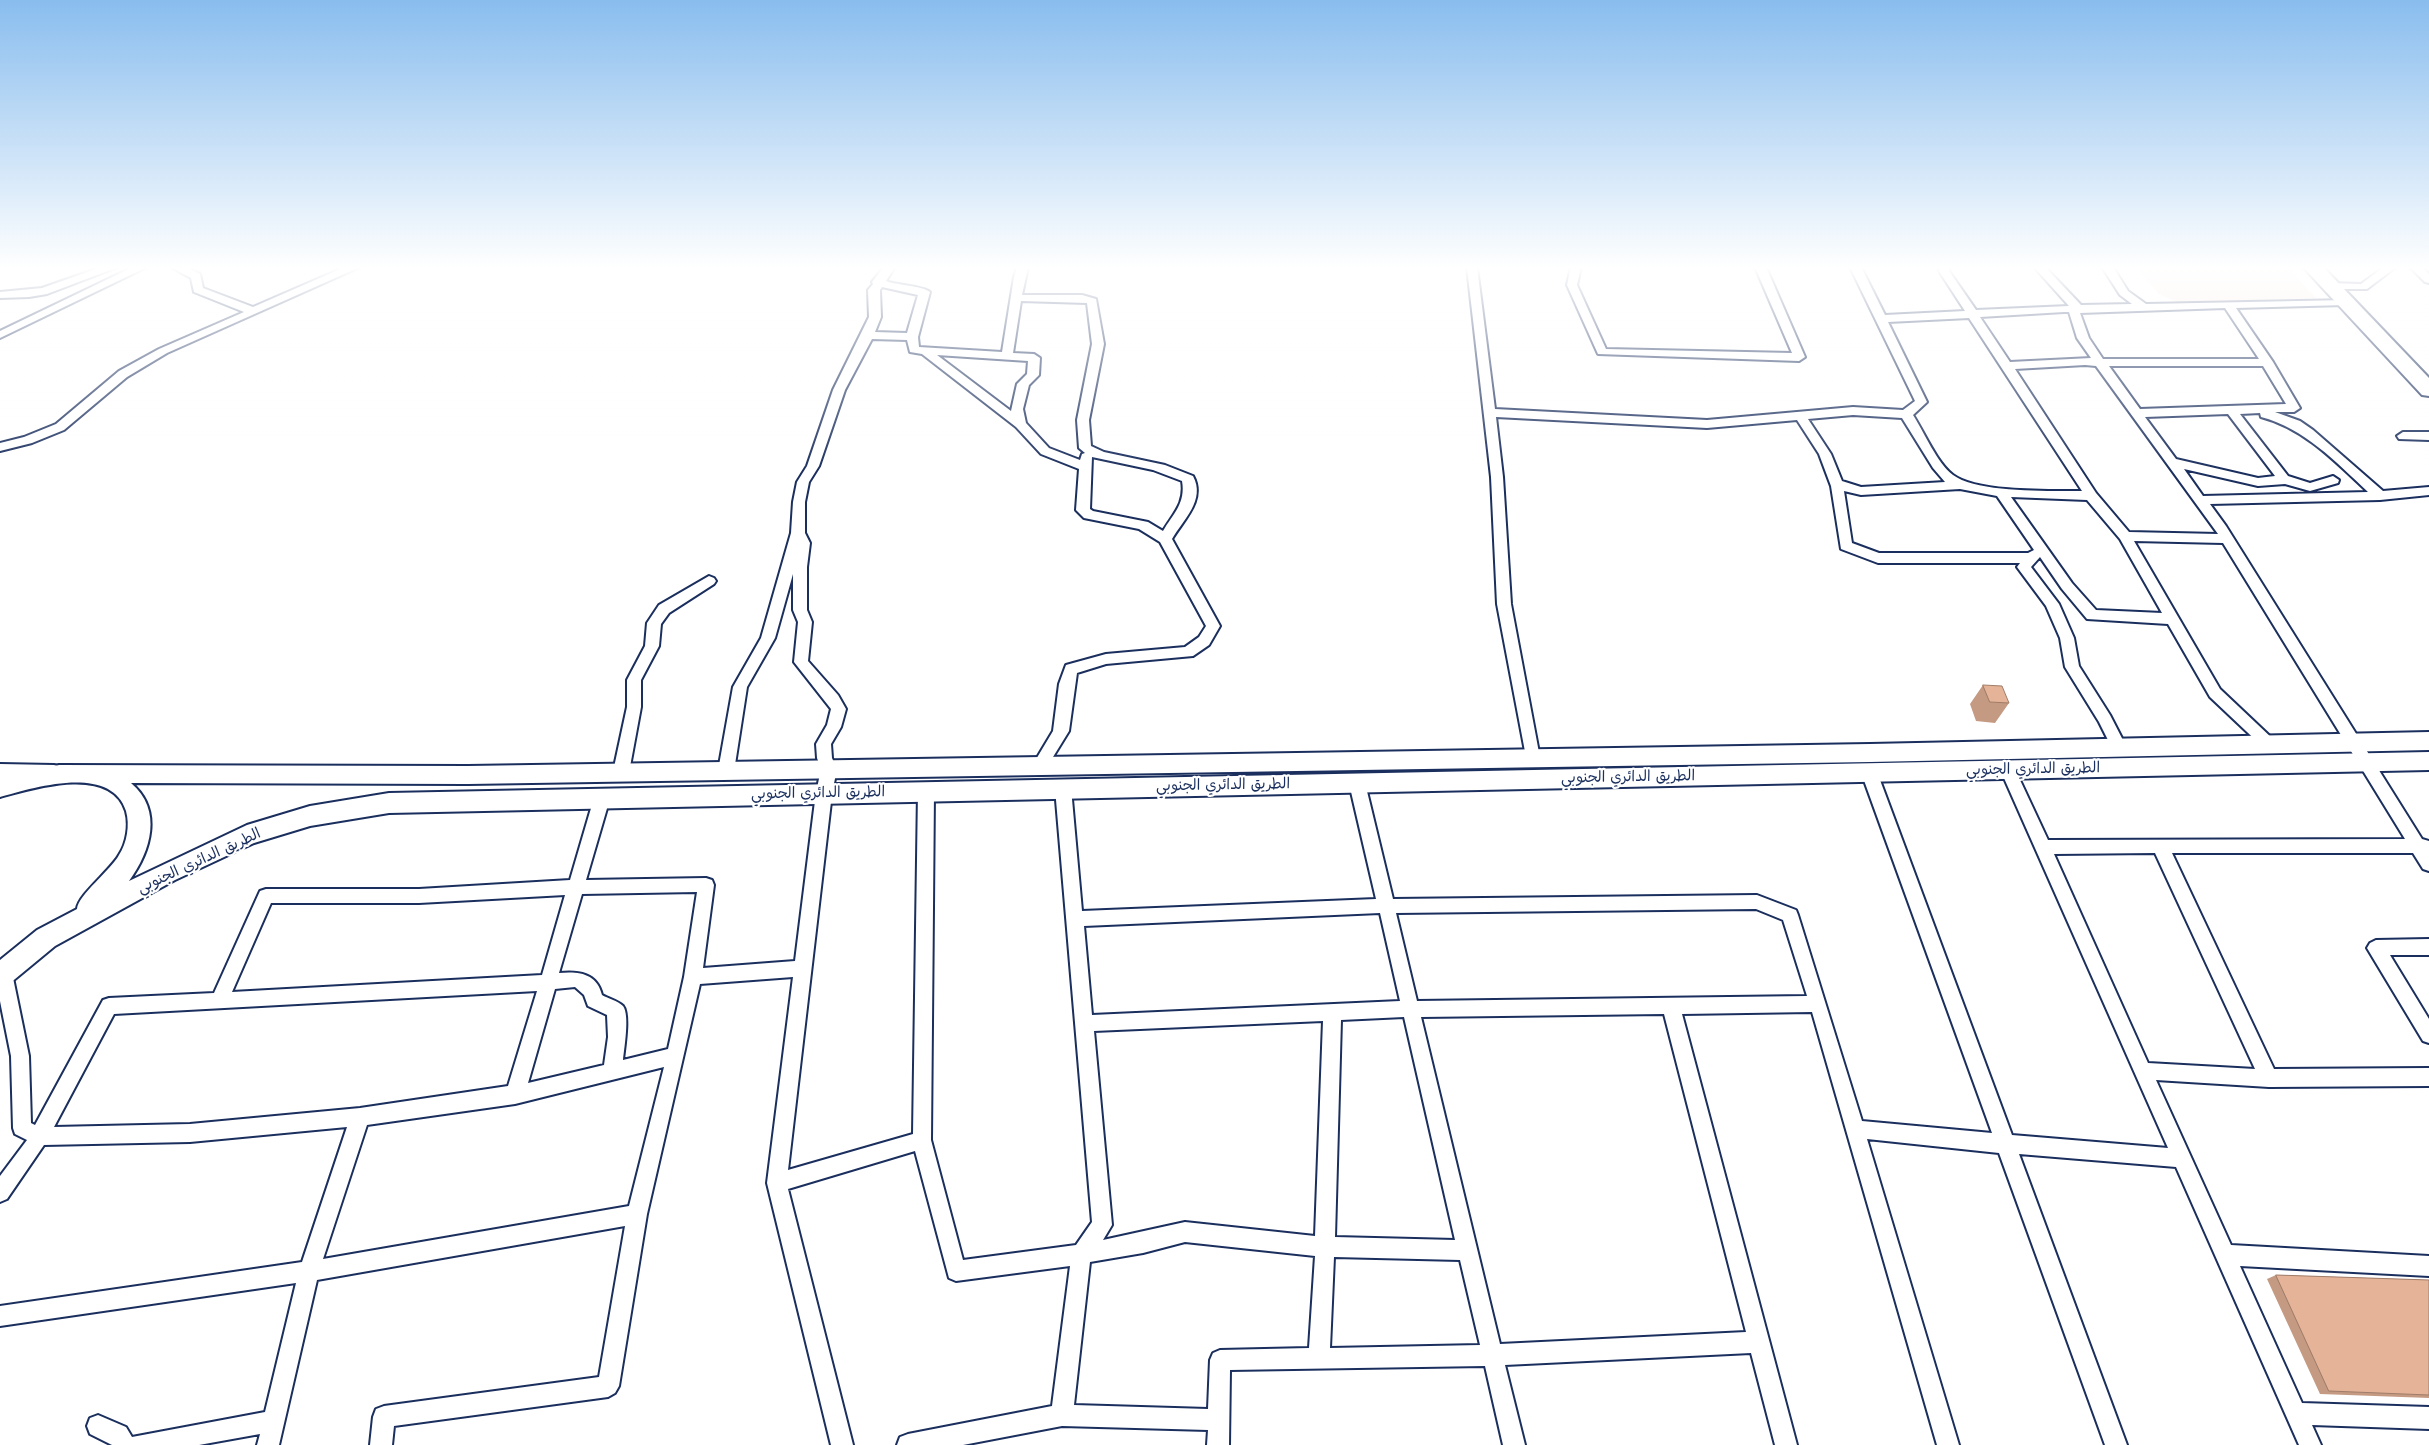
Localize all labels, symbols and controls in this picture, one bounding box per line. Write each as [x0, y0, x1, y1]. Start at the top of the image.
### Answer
street label: الطريق الدائري الجنوبي [1966, 759, 2100, 779]
street label: الطريق الدائري الجنوبي [1561, 767, 1695, 787]
street label: الطريق الدائري الجنوبي [1156, 775, 1290, 795]
street label: الطريق الدائري الجنوبي [751, 783, 885, 803]
street label: الطريق الدائري الجنوبي [134, 825, 264, 897]

